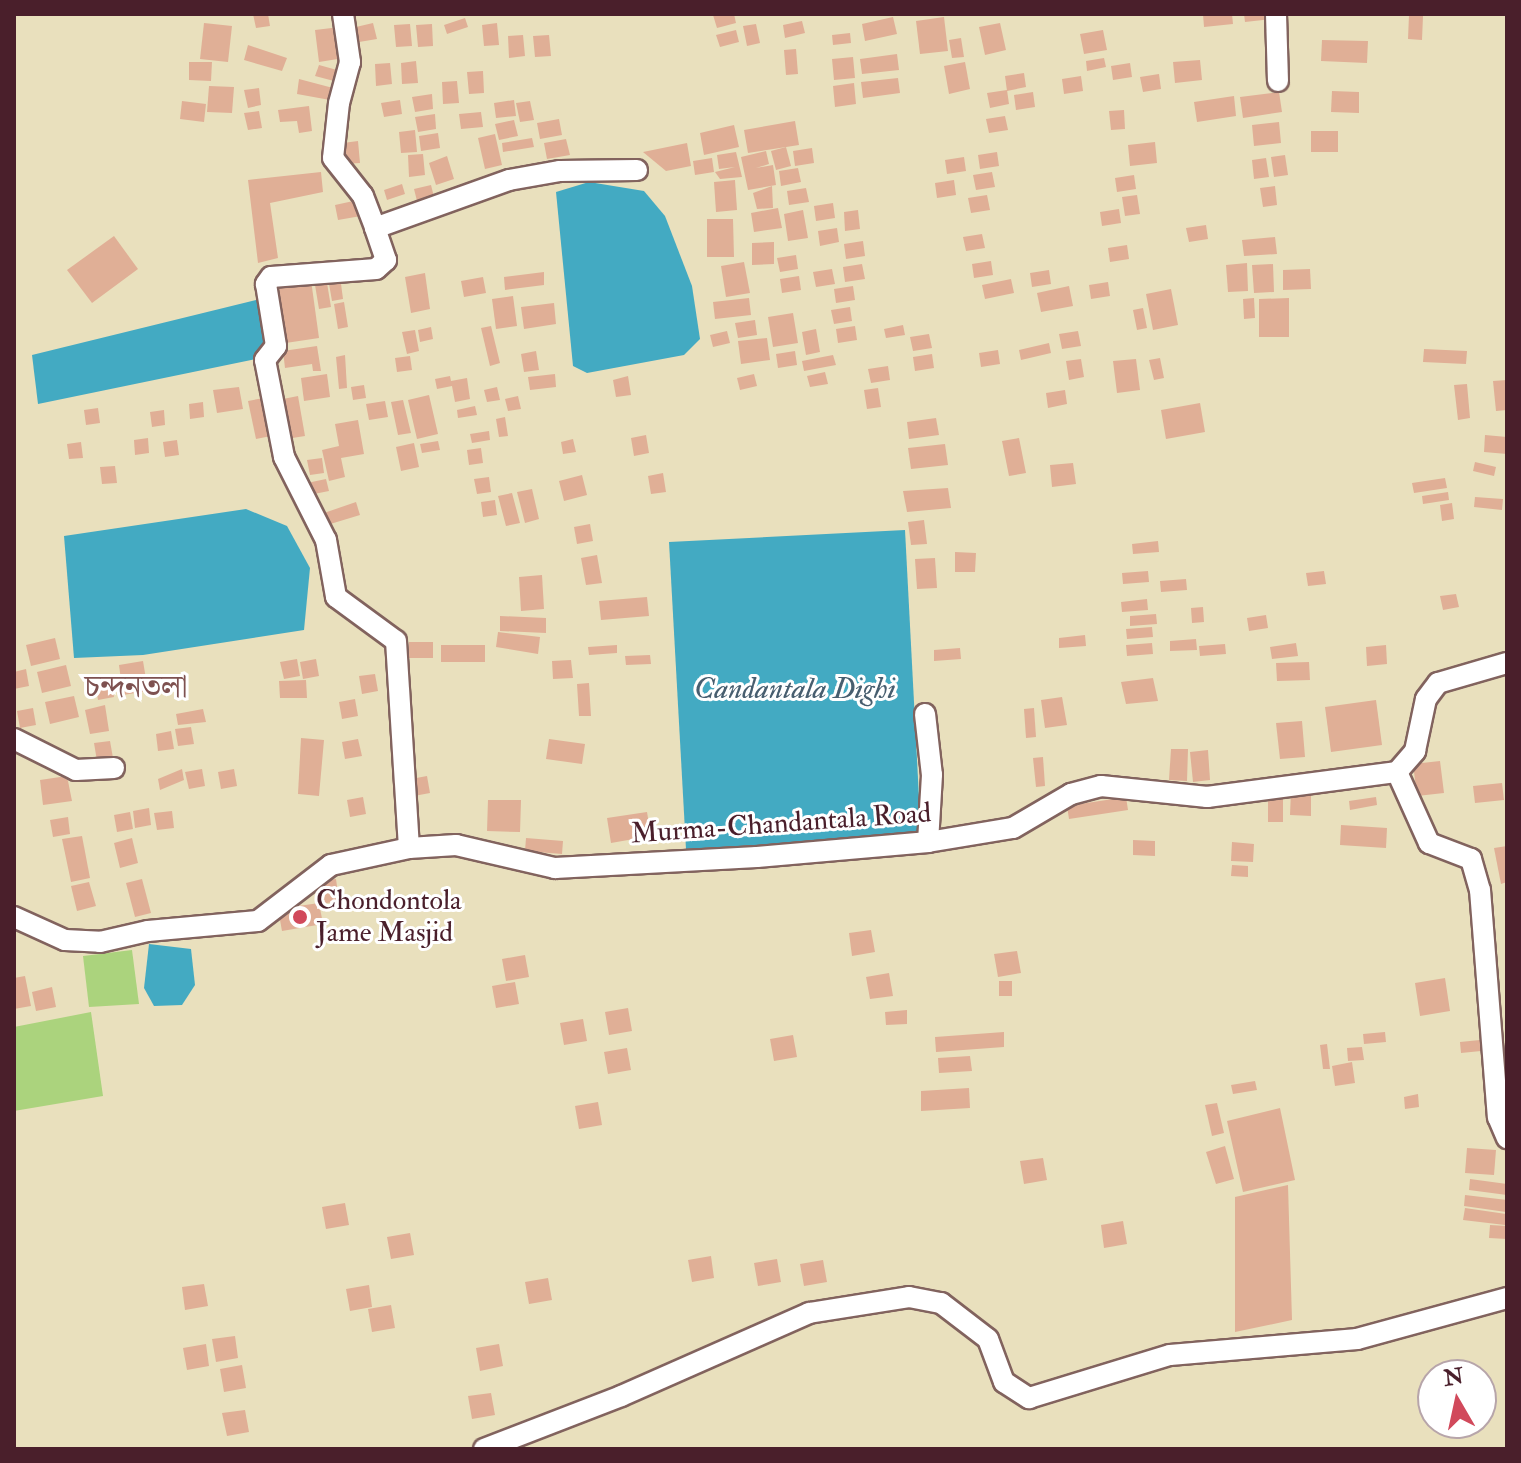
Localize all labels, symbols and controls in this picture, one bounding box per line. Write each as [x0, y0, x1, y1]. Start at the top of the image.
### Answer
district label: চন্দনতলা [85, 668, 187, 706]
water label: Candantala Dighi [694, 671, 896, 707]
street label: Murma-Chandantala Road [630, 797, 932, 851]
place label: Chondontola Jame Masjid [316, 884, 462, 950]
marker: Chondontola Jame Masjid [291, 908, 309, 926]
north arrow [1417, 1359, 1497, 1439]
text: N [1442, 1362, 1465, 1393]

